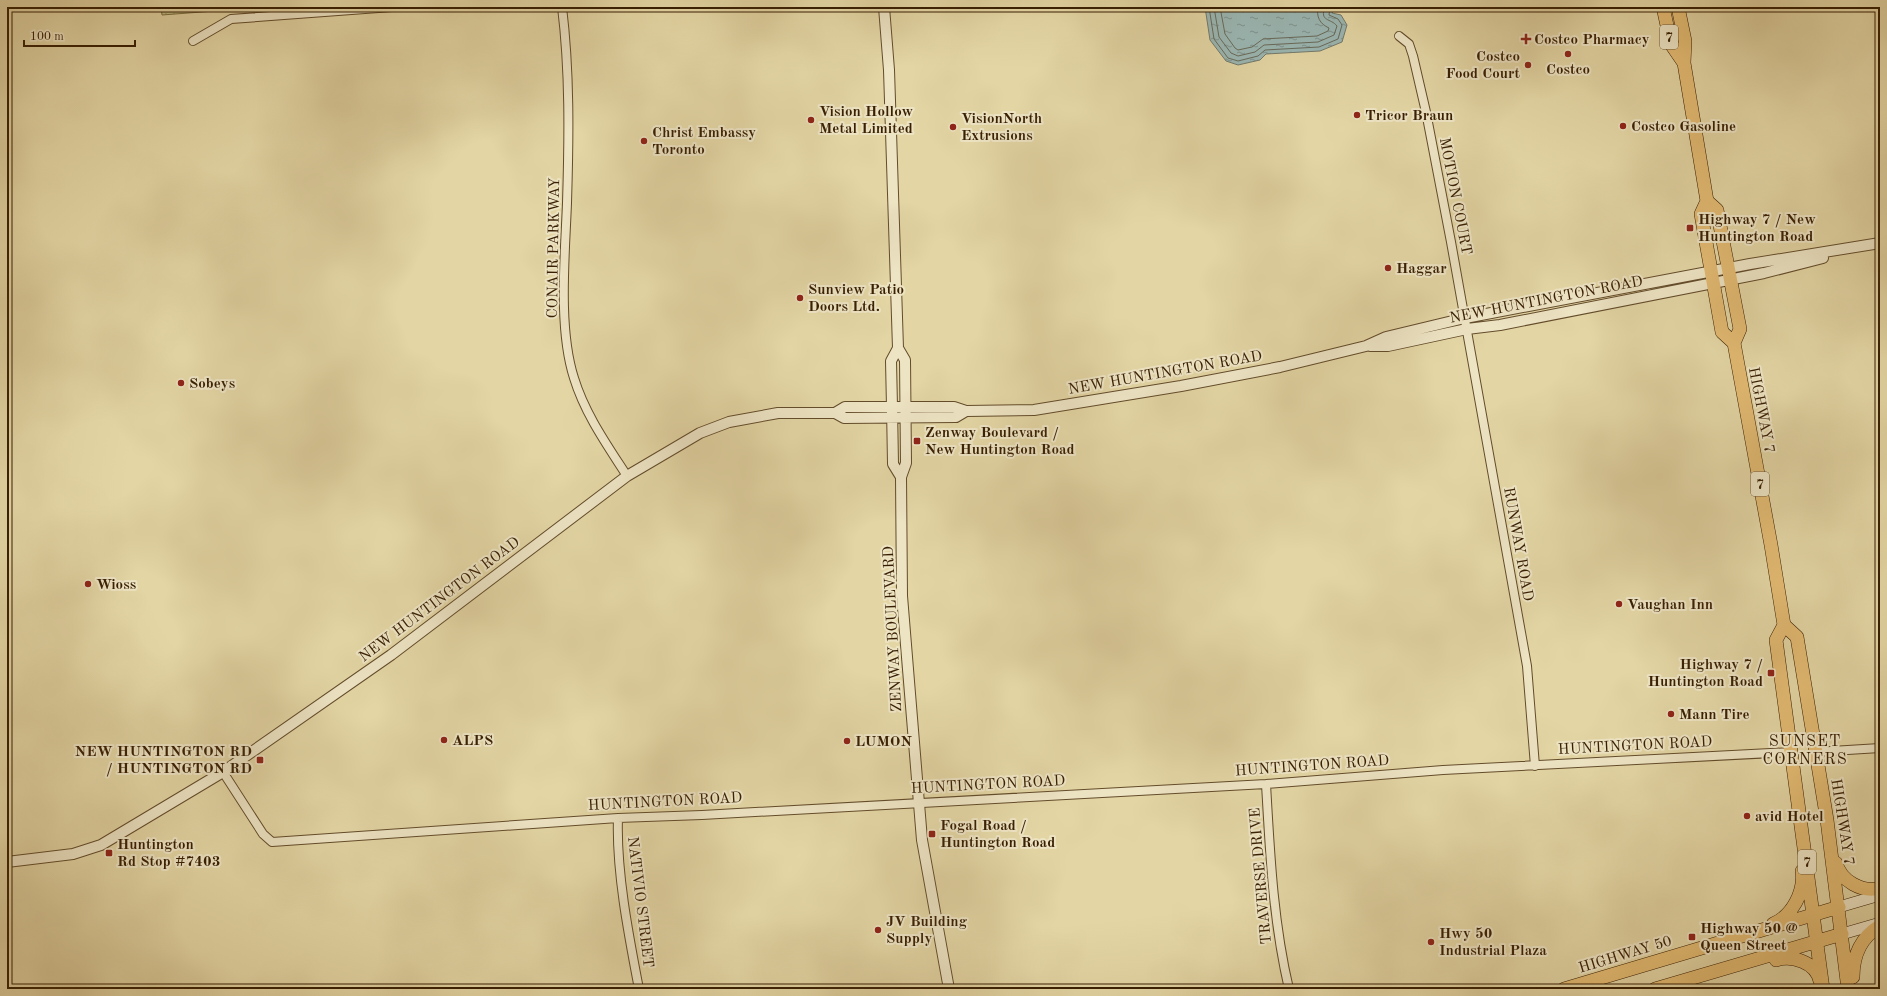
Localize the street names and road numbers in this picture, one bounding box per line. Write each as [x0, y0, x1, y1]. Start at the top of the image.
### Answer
road number: 7 [1660, 25, 1678, 49]
street label: MOTION COURT [1436, 136, 1473, 256]
street label: CONAIR PARKWAY [546, 177, 563, 319]
street label: NEW HUNTINGTON ROAD [1448, 274, 1644, 327]
street label: NEW HUNTINGTON ROAD [1067, 349, 1263, 398]
street label: HIGHWAY 7 [1745, 366, 1776, 455]
road number: 7 [1751, 472, 1769, 496]
street label: RUNWAY ROAD [1500, 486, 1535, 602]
street label: NEW HUNTINGTON ROAD [357, 535, 523, 665]
street label: ZENWAY BOULEVARD [882, 546, 905, 712]
street label: HUNTINGTON ROAD [1558, 735, 1713, 758]
street label: HUNTINGTON ROAD [1235, 754, 1390, 779]
street label: HUNTINGTON ROAD [911, 774, 1066, 797]
street label: HIGHWAY 7 [1827, 778, 1856, 867]
street label: HUNTINGTON ROAD [588, 791, 743, 814]
street label: TRAVERSE DRIVE [1248, 807, 1275, 945]
street label: NATIVIO STREET [624, 836, 655, 969]
road number: 7 [1798, 850, 1816, 874]
street label: HIGHWAY 50 [1577, 934, 1674, 977]

